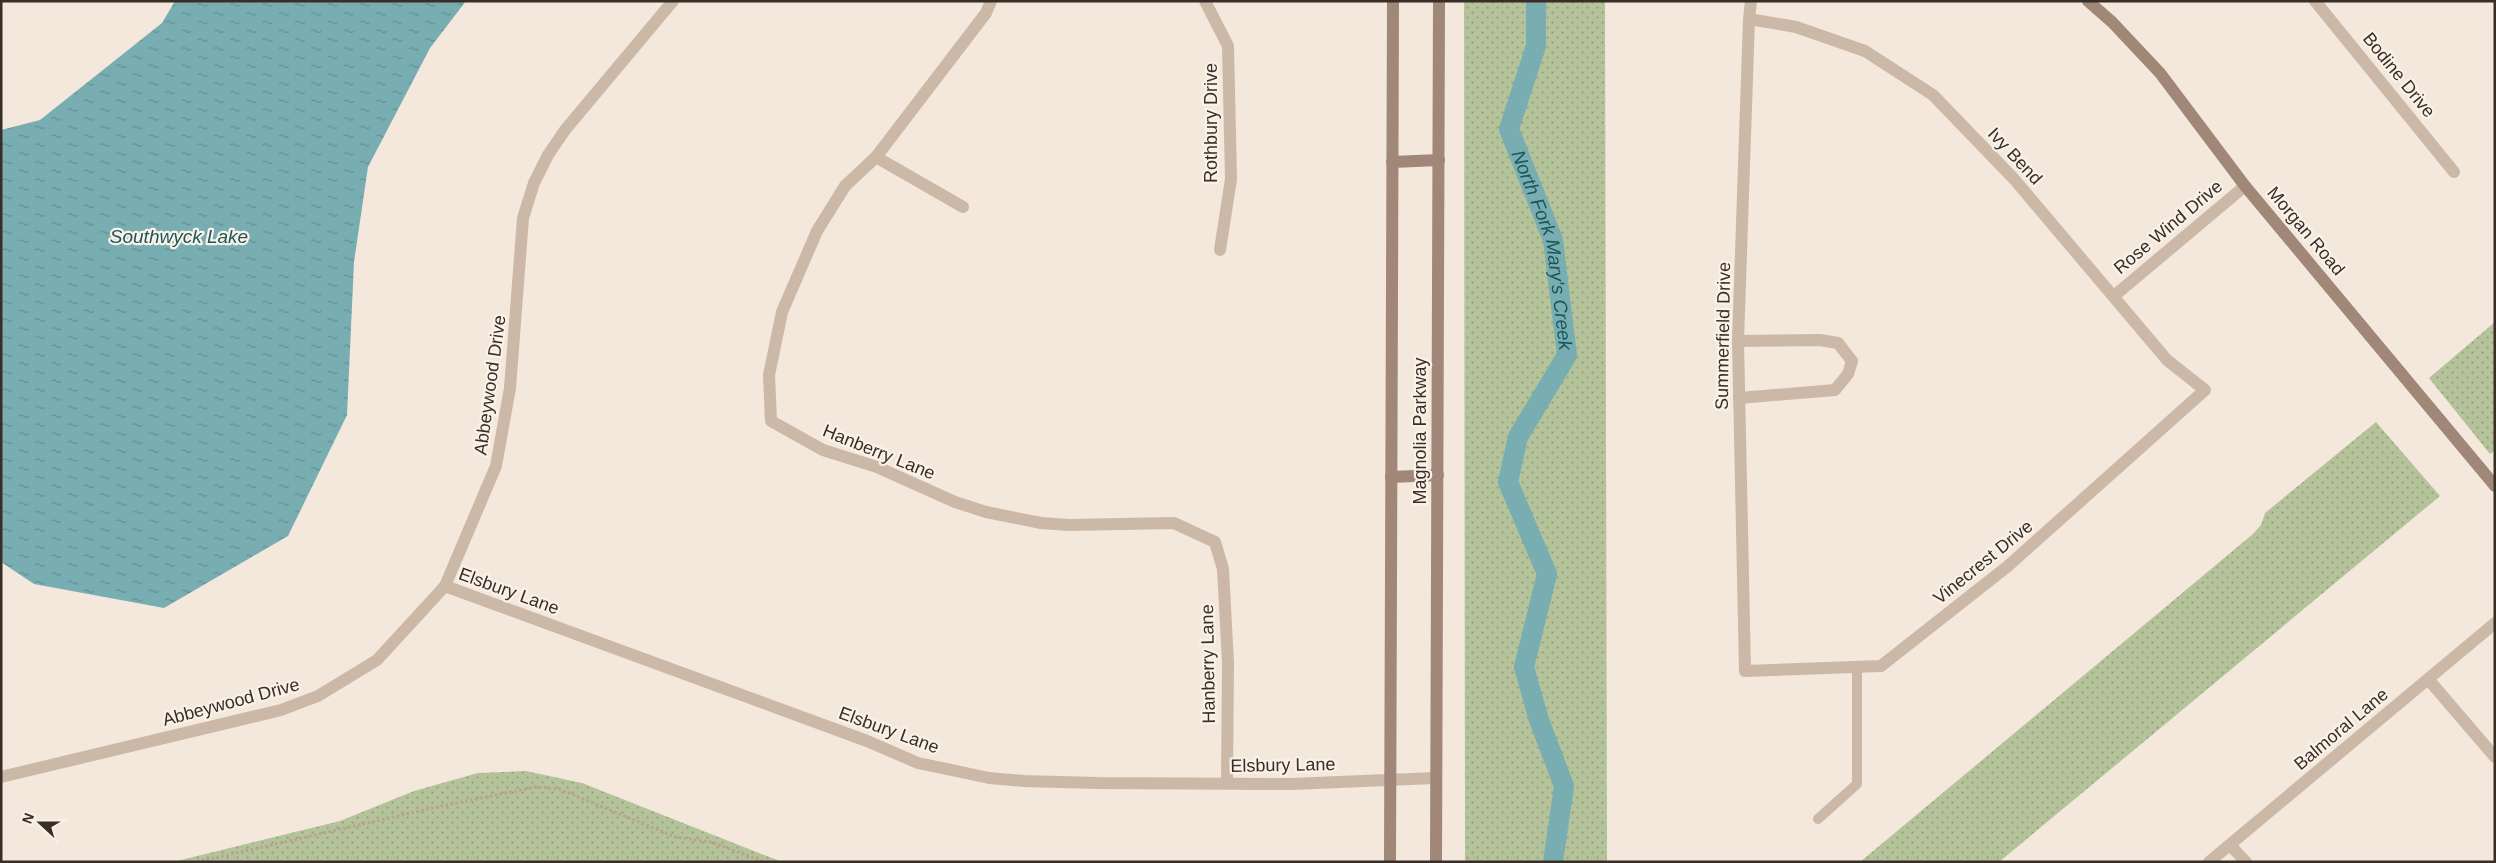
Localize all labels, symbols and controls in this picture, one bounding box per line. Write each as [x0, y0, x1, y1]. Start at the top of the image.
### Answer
street label: Bodine Drive [2359, 29, 2439, 121]
street label: Rothbury Drive [1201, 63, 1221, 183]
street label: Ivy Bend [1984, 124, 2046, 188]
water label: North Fork Mary's Creek [1507, 147, 1576, 353]
street label: Rose Wind Drive [2110, 176, 2226, 278]
street label: Morgan Road [2263, 183, 2349, 279]
water label: Southwyck Lake [110, 226, 248, 247]
street label: Summerfield Drive [1712, 262, 1734, 410]
street label: Abbeywood Drive [470, 314, 510, 456]
street label: Magnolia Parkway [1410, 357, 1430, 505]
street label: Hanberry Lane [820, 420, 938, 484]
street label: Vinecrest Drive [1929, 516, 2037, 608]
street label: Elsbury Lane [456, 564, 562, 618]
street label: Hanberry Lane [1197, 604, 1219, 724]
street label: Abbeywood Drive [160, 674, 302, 730]
street label: Balmoral Lane [2290, 684, 2392, 774]
street label: Elsbury Lane [836, 703, 942, 757]
street label: Elsbury Lane [1230, 754, 1336, 776]
north arrow [15, 798, 65, 848]
text: N [19, 811, 37, 826]

